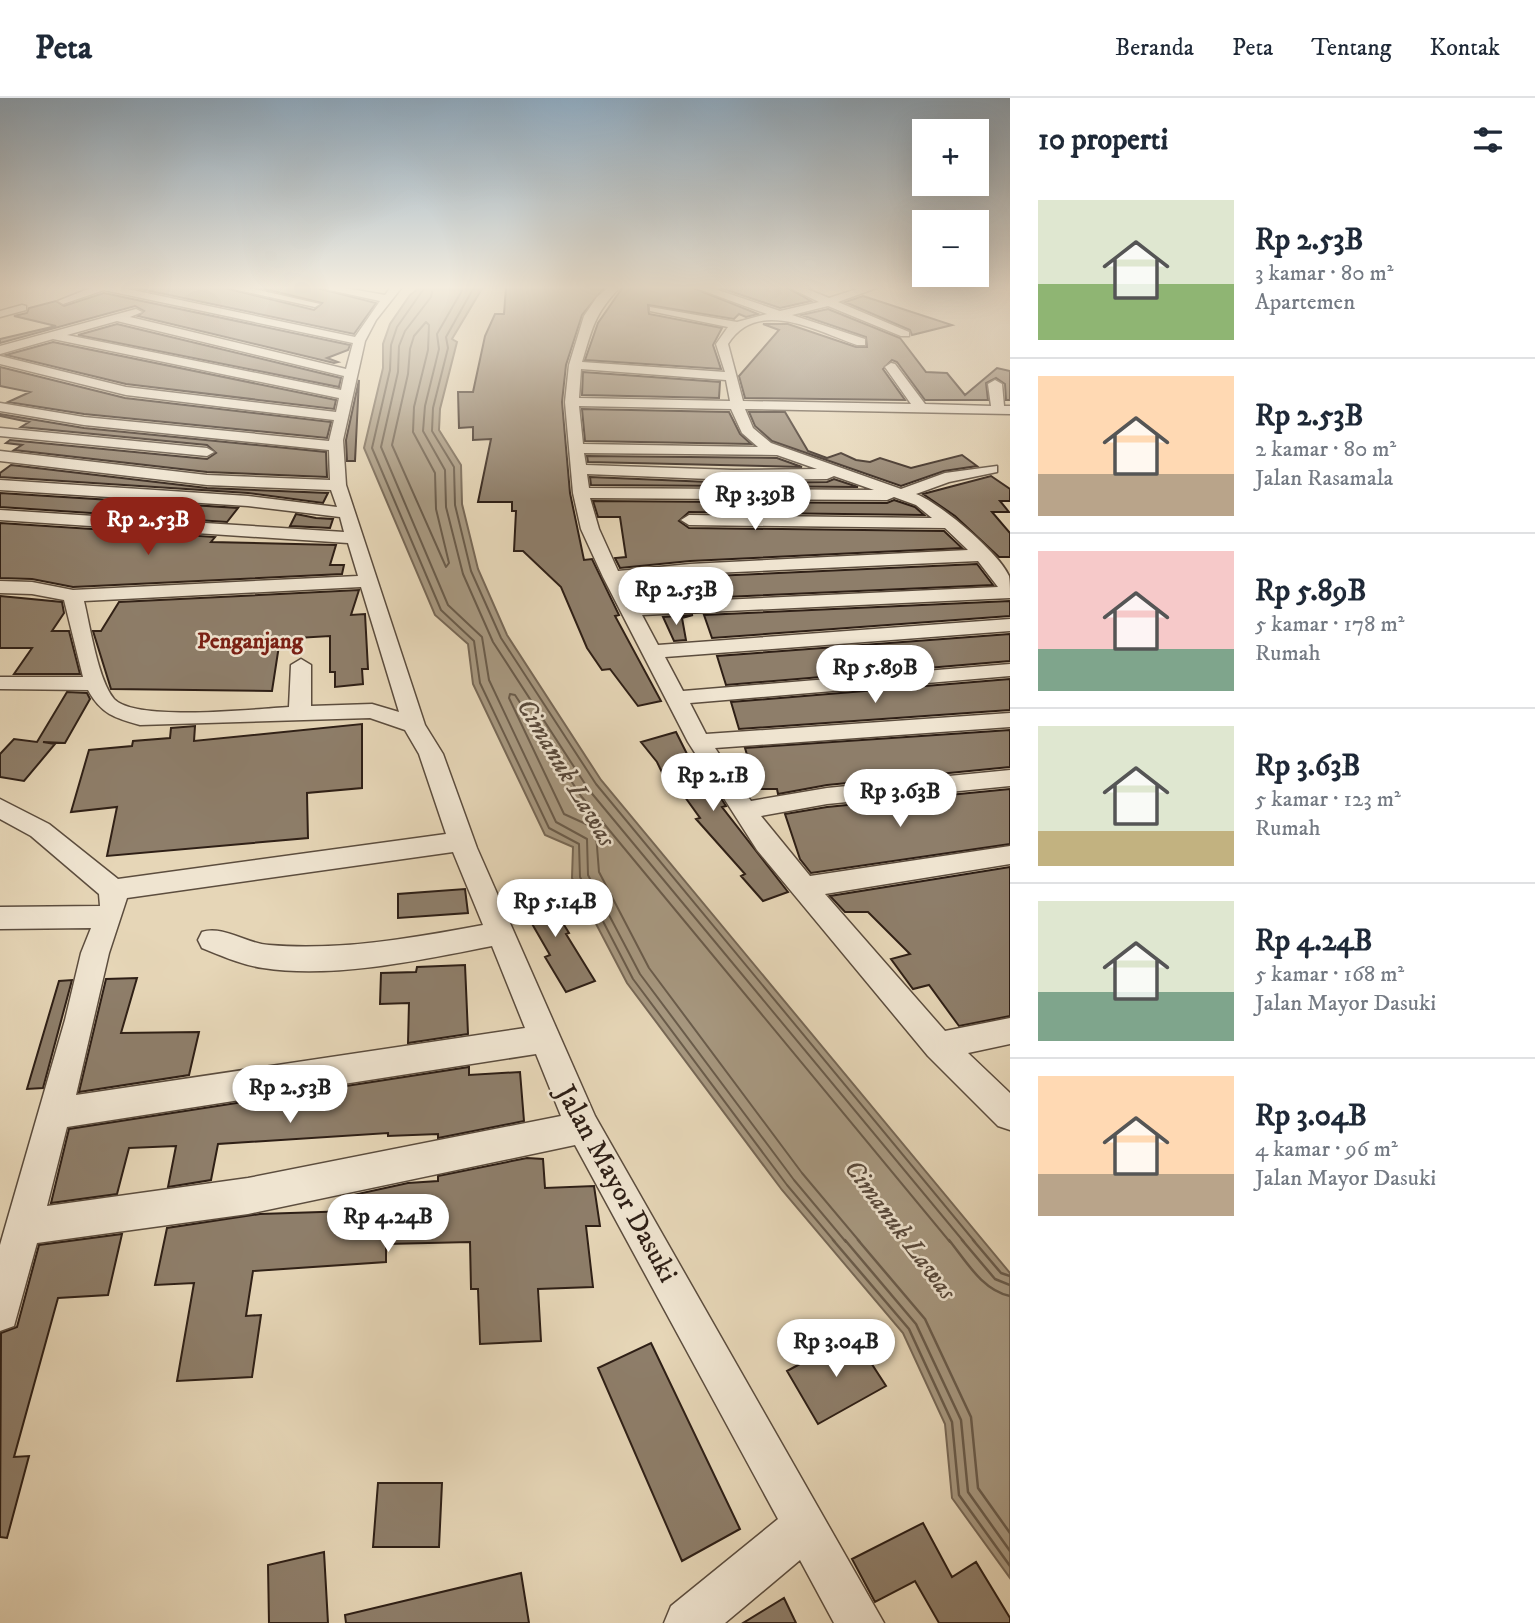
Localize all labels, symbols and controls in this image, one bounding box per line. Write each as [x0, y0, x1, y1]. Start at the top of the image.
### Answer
text: Peta [35, 28, 92, 69]
text: Beranda [1115, 33, 1194, 63]
text: Peta [1232, 33, 1273, 63]
text: Tentang [1311, 33, 1392, 63]
text: Kontak [1430, 33, 1500, 63]
map controls [912, 119, 989, 287]
button: + [912, 119, 989, 196]
icon: filters [1469, 121, 1507, 159]
text: 10 properti [1038, 122, 1168, 159]
button: − [912, 210, 989, 287]
text: Rp 2.53B [1255, 222, 1363, 259]
icon: home [1094, 228, 1178, 312]
text: 3 kamar · 80 m² [1255, 259, 1394, 288]
text: Apartemen [1255, 288, 1355, 317]
text: Rp 2.53B [1255, 398, 1363, 435]
icon: home [1094, 404, 1178, 488]
text: 2 kamar · 80 m² [1255, 435, 1396, 464]
text: Jalan Rasamala [1255, 464, 1393, 493]
pin: Rp 3.39B [683, 472, 827, 532]
text: Rp 3.39B [715, 480, 795, 509]
pin: Rp 2.53B [76, 498, 220, 557]
text: Rp 2.53B [106, 505, 190, 534]
pin: Rp 2.53B [604, 568, 748, 627]
text: Rp 5.89B [1255, 573, 1367, 610]
text: Rp 2.53B [634, 575, 718, 604]
icon: home [1094, 579, 1178, 663]
text: 5 kamar · 178 m² [1255, 610, 1405, 639]
district label: Penganjang [197, 627, 304, 656]
text: Rumah [1255, 639, 1321, 668]
pin: Rp 5.89B [803, 646, 947, 705]
text: Rp 5.89B [832, 653, 918, 682]
water label: Cimanuk Lawas [508, 693, 623, 854]
text: Rp 3.63B [1255, 748, 1361, 785]
pin: Rp 2.1B [648, 754, 778, 813]
icon: home [1094, 754, 1178, 838]
text: Rp 2.1B [677, 761, 749, 790]
pin: Rp 3.63B [828, 770, 972, 829]
text: Rp 3.63B [860, 777, 940, 806]
text: 5 kamar · 123 m² [1255, 785, 1401, 814]
text: Rumah [1255, 814, 1321, 843]
pin: Rp 5.14B [483, 880, 627, 939]
text: Rp 5.14B [513, 887, 597, 916]
text: Rp 4.24B [1255, 923, 1373, 960]
icon: home [1094, 929, 1178, 1013]
text: 5 kamar · 168 m² [1255, 960, 1404, 989]
text: Jalan Mayor Dasuki [1255, 989, 1436, 1018]
pin: Rp 2.53B [218, 1066, 362, 1125]
text: Rp 2.53B [248, 1073, 332, 1102]
street label: Jalan Mayor Dasuki [546, 1076, 685, 1289]
text: Rp 3.04B [1255, 1098, 1367, 1135]
icon: home [1094, 1104, 1178, 1188]
text: 4 kamar · 96 m² [1255, 1135, 1398, 1164]
water label: Cimanuk Lawas [836, 1153, 964, 1307]
text: Jalan Mayor Dasuki [1255, 1164, 1436, 1193]
pin: Rp 4.24B [316, 1194, 460, 1254]
text: Rp 4.24B [343, 1202, 433, 1231]
pin: Rp 3.04B [764, 1320, 908, 1379]
text: Rp 3.04B [793, 1327, 879, 1356]

